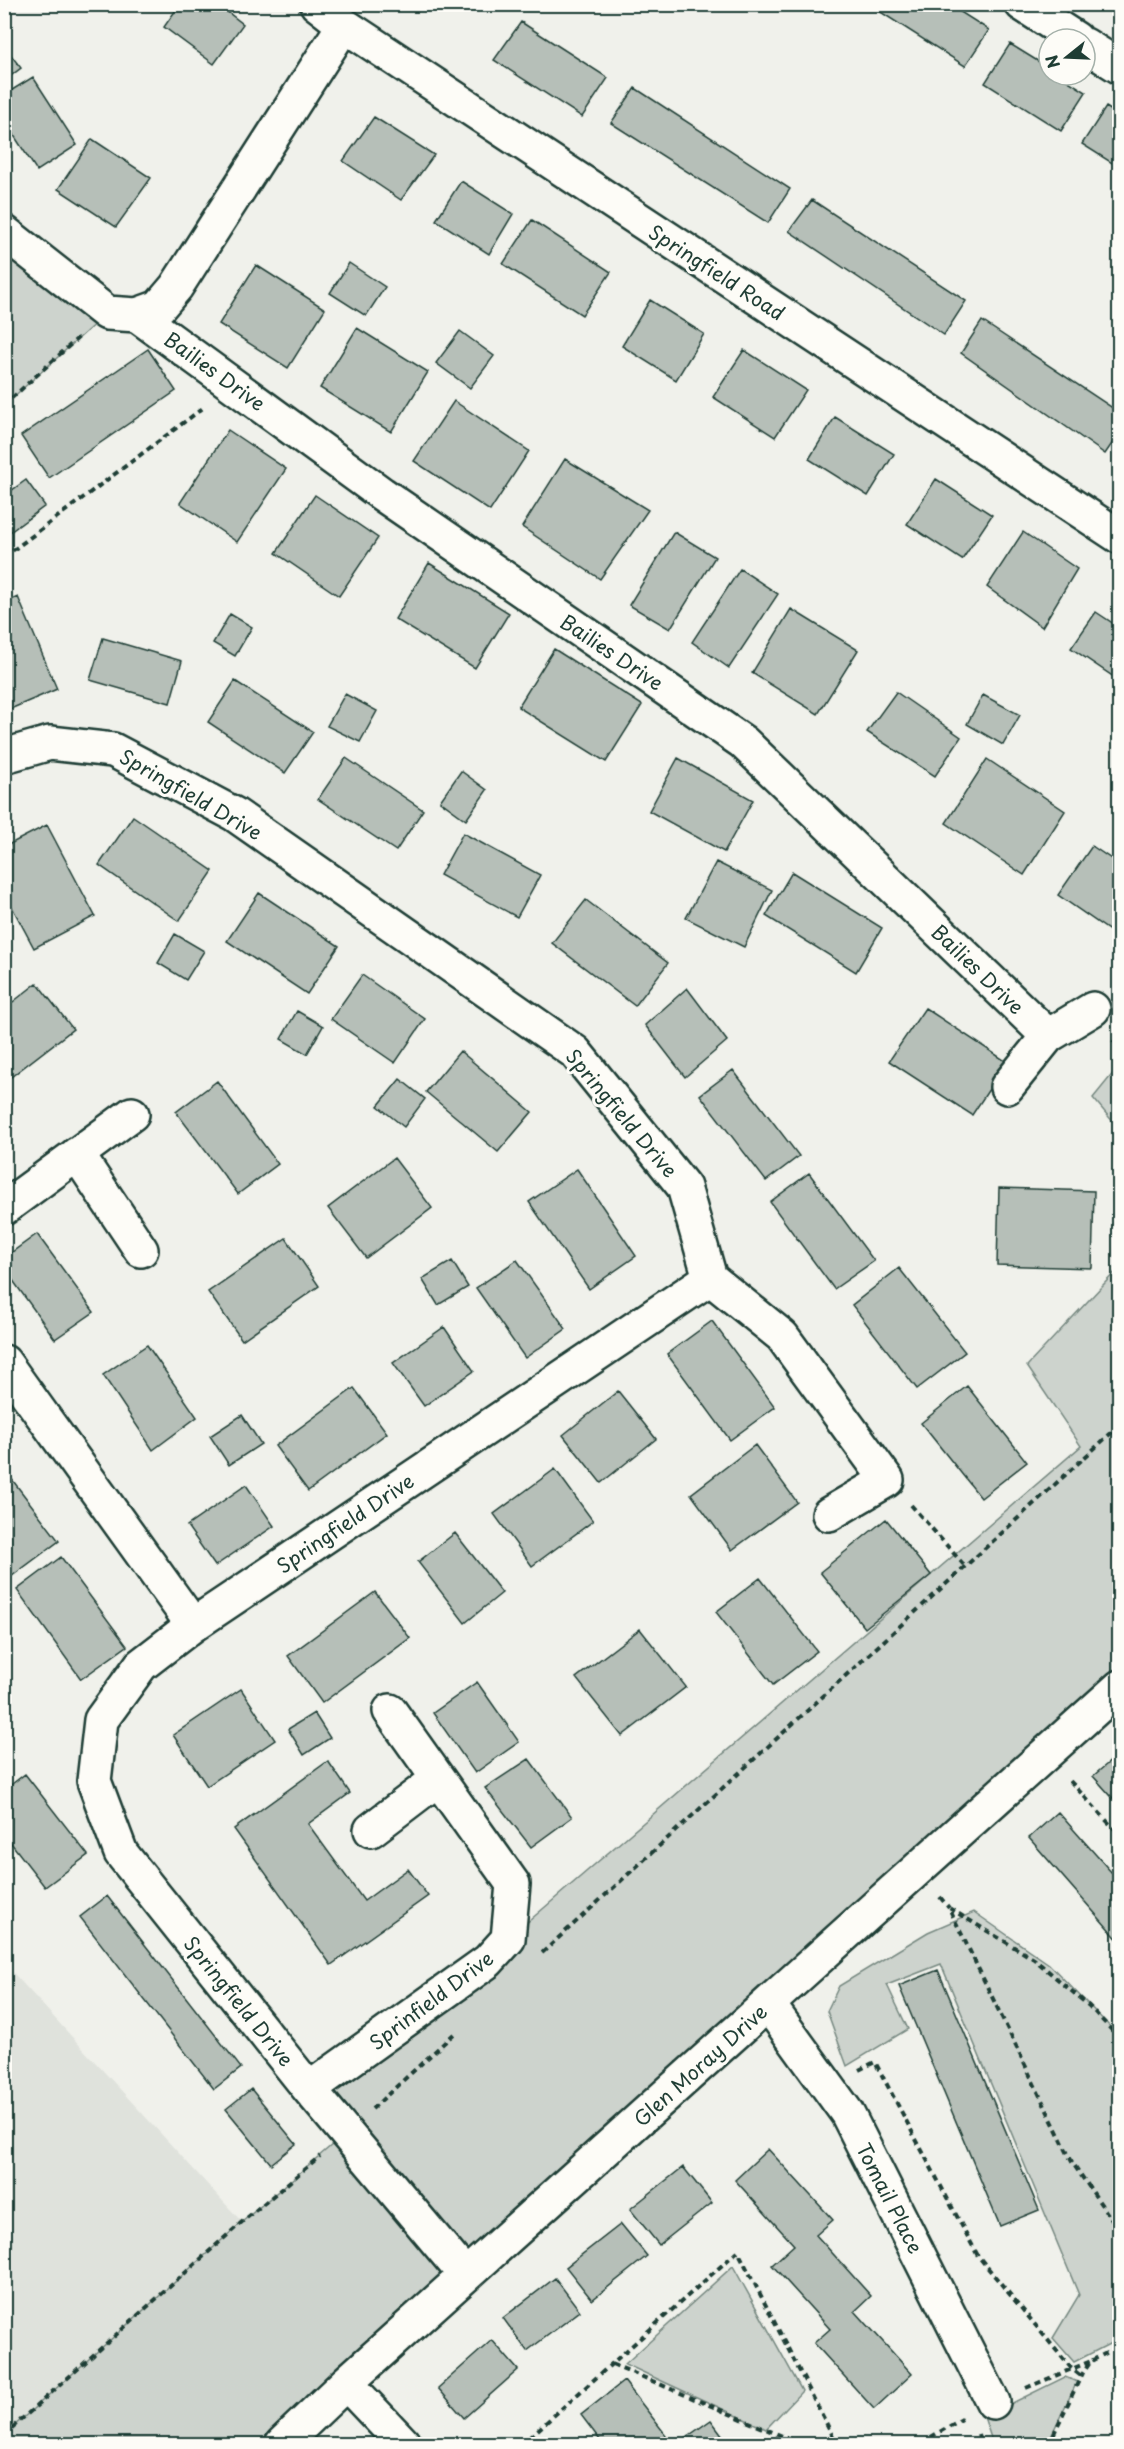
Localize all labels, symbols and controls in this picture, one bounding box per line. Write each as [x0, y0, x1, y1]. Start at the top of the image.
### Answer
north arrow [1037, 27, 1097, 87]
text: N [1038, 52, 1065, 72]
street label: Springfield Road [643, 217, 791, 327]
street label: Bailies Drive [158, 324, 272, 418]
street label: Bailies Drive [554, 606, 670, 698]
street label: Springfield Drive [114, 741, 268, 847]
street label: Bailies Drive [925, 917, 1031, 1021]
street label: Springfield Drive [559, 1042, 685, 1184]
street label: Springfield Drive [270, 1466, 420, 1580]
street label: Springfield Drive [177, 1929, 301, 2073]
street label: Sprinfield Drive [363, 1943, 499, 2057]
street label: Glen Moray Drive [627, 1997, 774, 2133]
street label: Tomail Place [849, 2137, 931, 2259]

